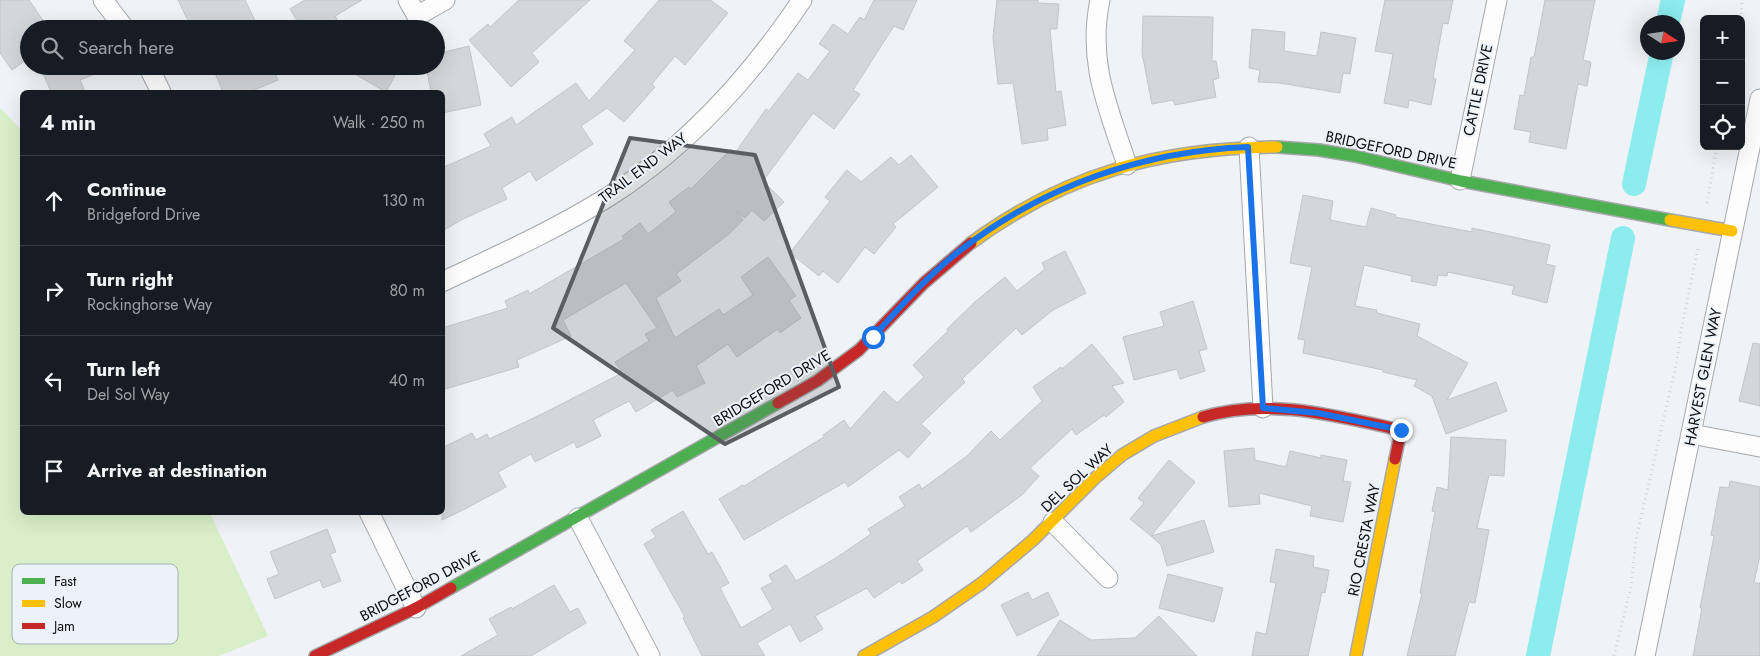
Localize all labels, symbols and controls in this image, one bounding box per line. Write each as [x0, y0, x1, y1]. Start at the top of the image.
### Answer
north arrow [1640, 15, 1685, 60]
map controls [1700, 15, 1745, 150]
button: + [1700, 15, 1745, 60]
search box [20, 20, 445, 75]
icon: search [38, 34, 66, 62]
text: Search here [78, 34, 174, 61]
street label: CATTLE DRIVE [1458, 42, 1498, 138]
button: − [1700, 60, 1745, 105]
button: locate [1700, 105, 1745, 150]
text: 4 min [40, 108, 96, 138]
text: Walk · 250 m [333, 111, 425, 134]
street label: BRIDGEFORD DRIVE [1323, 125, 1459, 175]
street label: TRAIL END WAY [594, 127, 692, 209]
text: Continue [87, 176, 166, 203]
icon: ahead [40, 187, 68, 215]
text: 130 m [382, 189, 425, 212]
text: Bridgeford Drive [87, 203, 200, 226]
text: Turn right [87, 266, 173, 293]
icon: right [40, 277, 68, 305]
text: 80 m [389, 279, 425, 302]
text: Rockinghorse Way [87, 293, 212, 316]
street label: HARVEST GLEN WAY [1679, 306, 1727, 448]
route start [862, 326, 885, 349]
street label: BRIDGEFORD DRIVE [709, 344, 835, 432]
text: Turn left [87, 356, 160, 383]
icon: left [40, 367, 68, 395]
text: 40 m [389, 369, 425, 392]
text: Del Sol Way [87, 383, 169, 406]
route end [1390, 419, 1413, 442]
street label: DEL SOL WAY [1036, 438, 1118, 517]
icon: arrive [40, 457, 68, 485]
text: Arrive at destination [87, 457, 267, 484]
street label: RIO CRESTA WAY [1342, 481, 1386, 598]
street label: BRIDGEFORD DRIVE [356, 545, 484, 627]
legend [12, 564, 178, 644]
text: Fast [54, 571, 77, 591]
text: Slow [54, 593, 82, 613]
text: Jam [52, 616, 75, 636]

